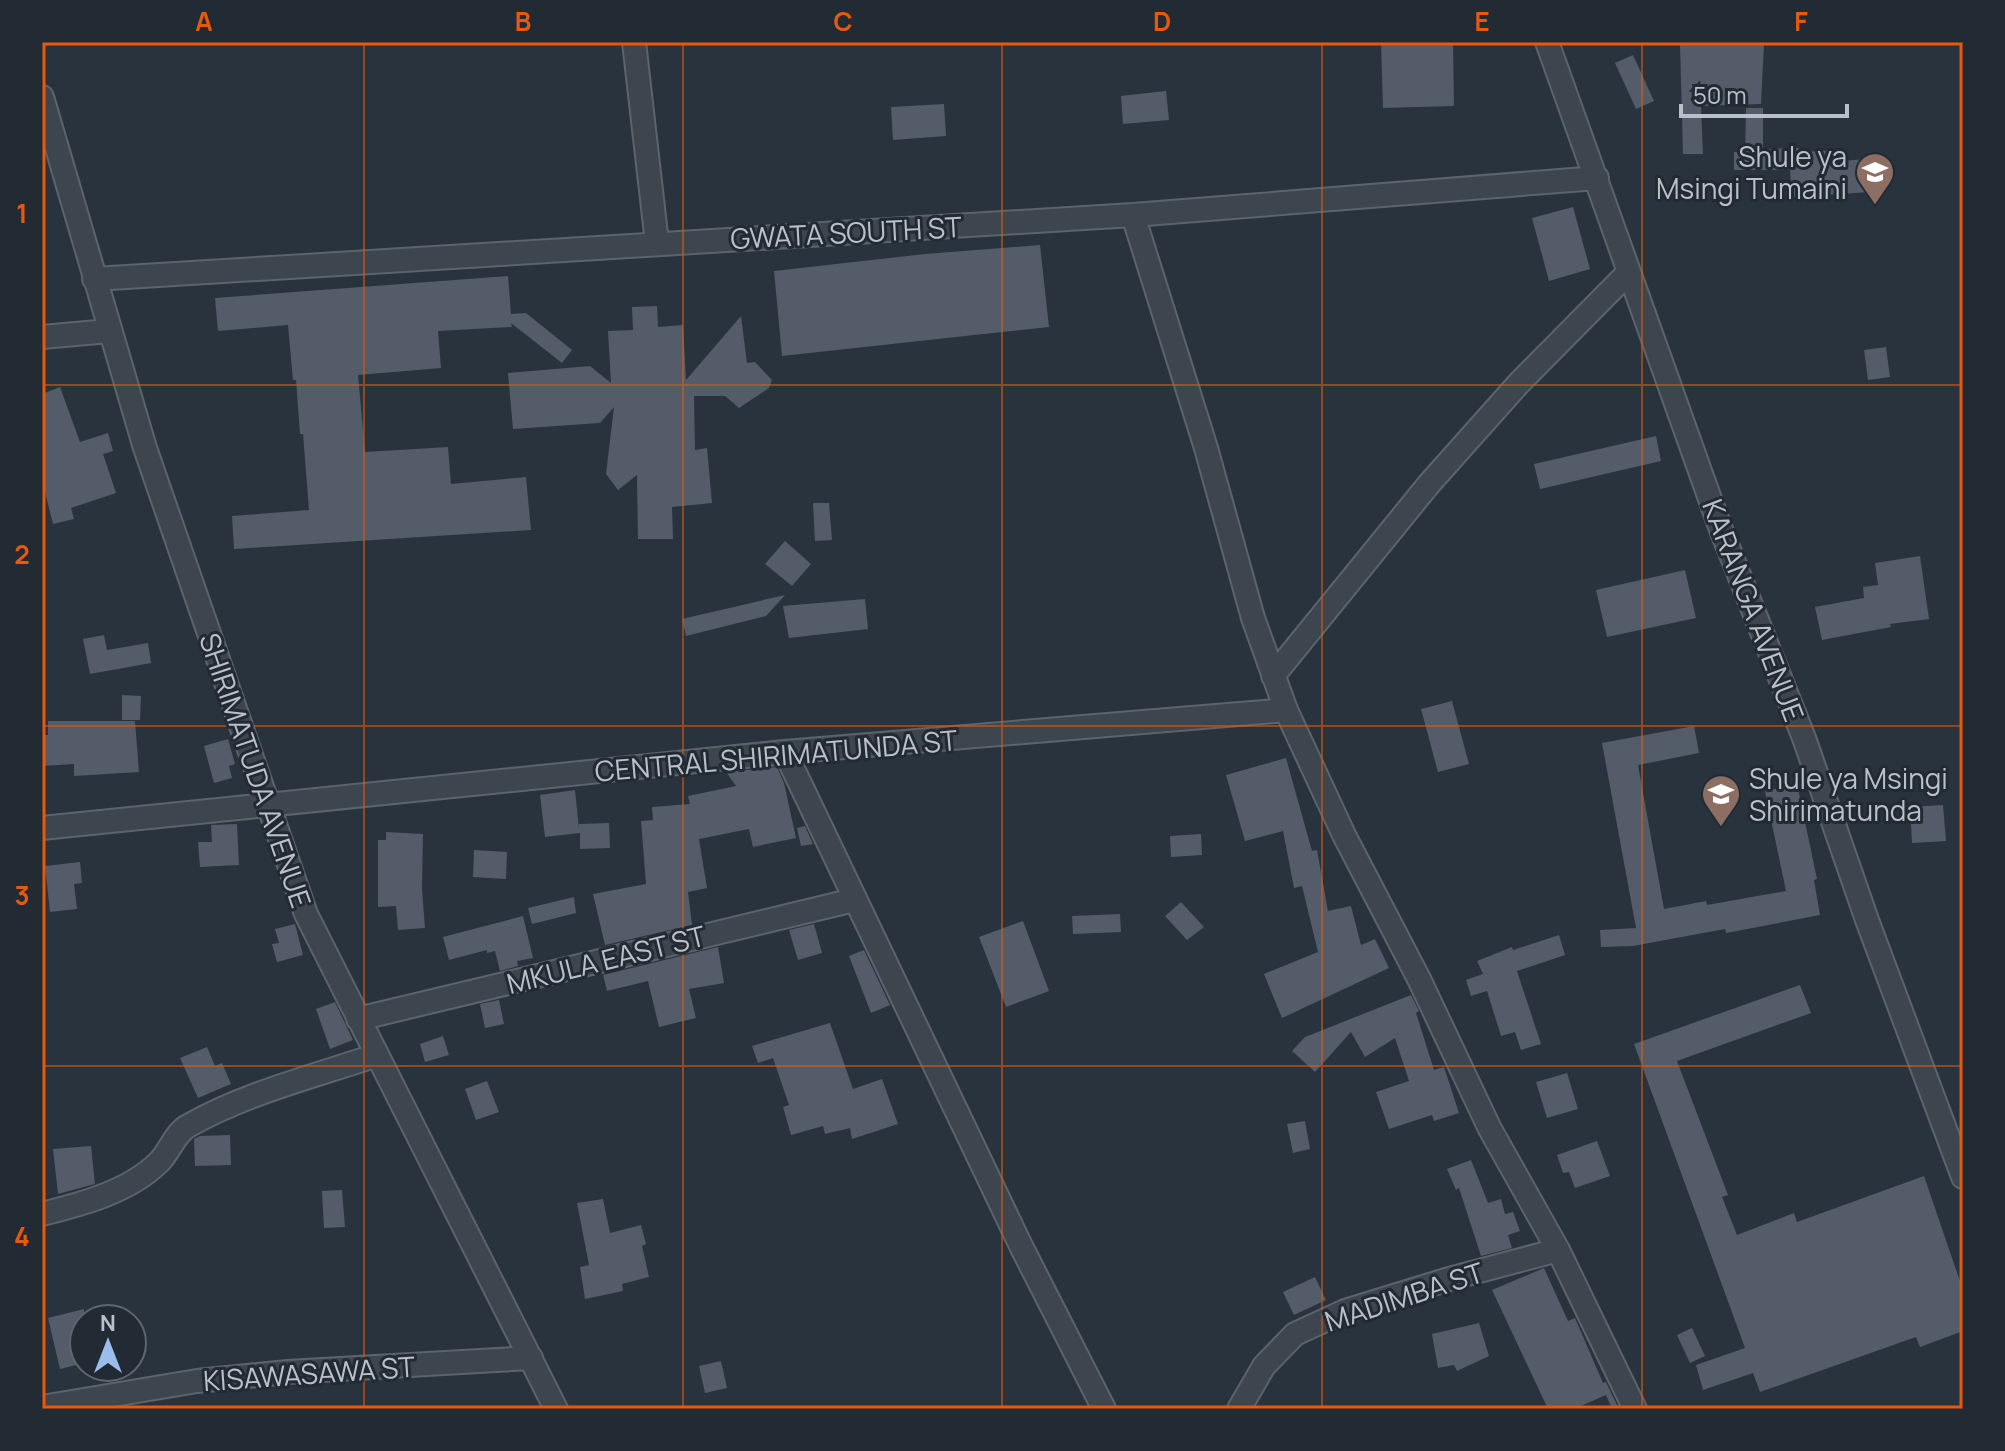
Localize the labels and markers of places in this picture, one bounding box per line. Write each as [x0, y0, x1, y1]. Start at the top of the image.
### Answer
place label: Shule ya Msingi Tumaini [1656, 137, 1847, 207]
school or university icon: Shule ya Msingi Tumaini [1854, 151, 1896, 206]
place label: Shule ya Msingi Shirimatunda [1749, 759, 1948, 829]
school or university icon: Shule ya Msingi Shirimatunda [1700, 773, 1742, 828]

